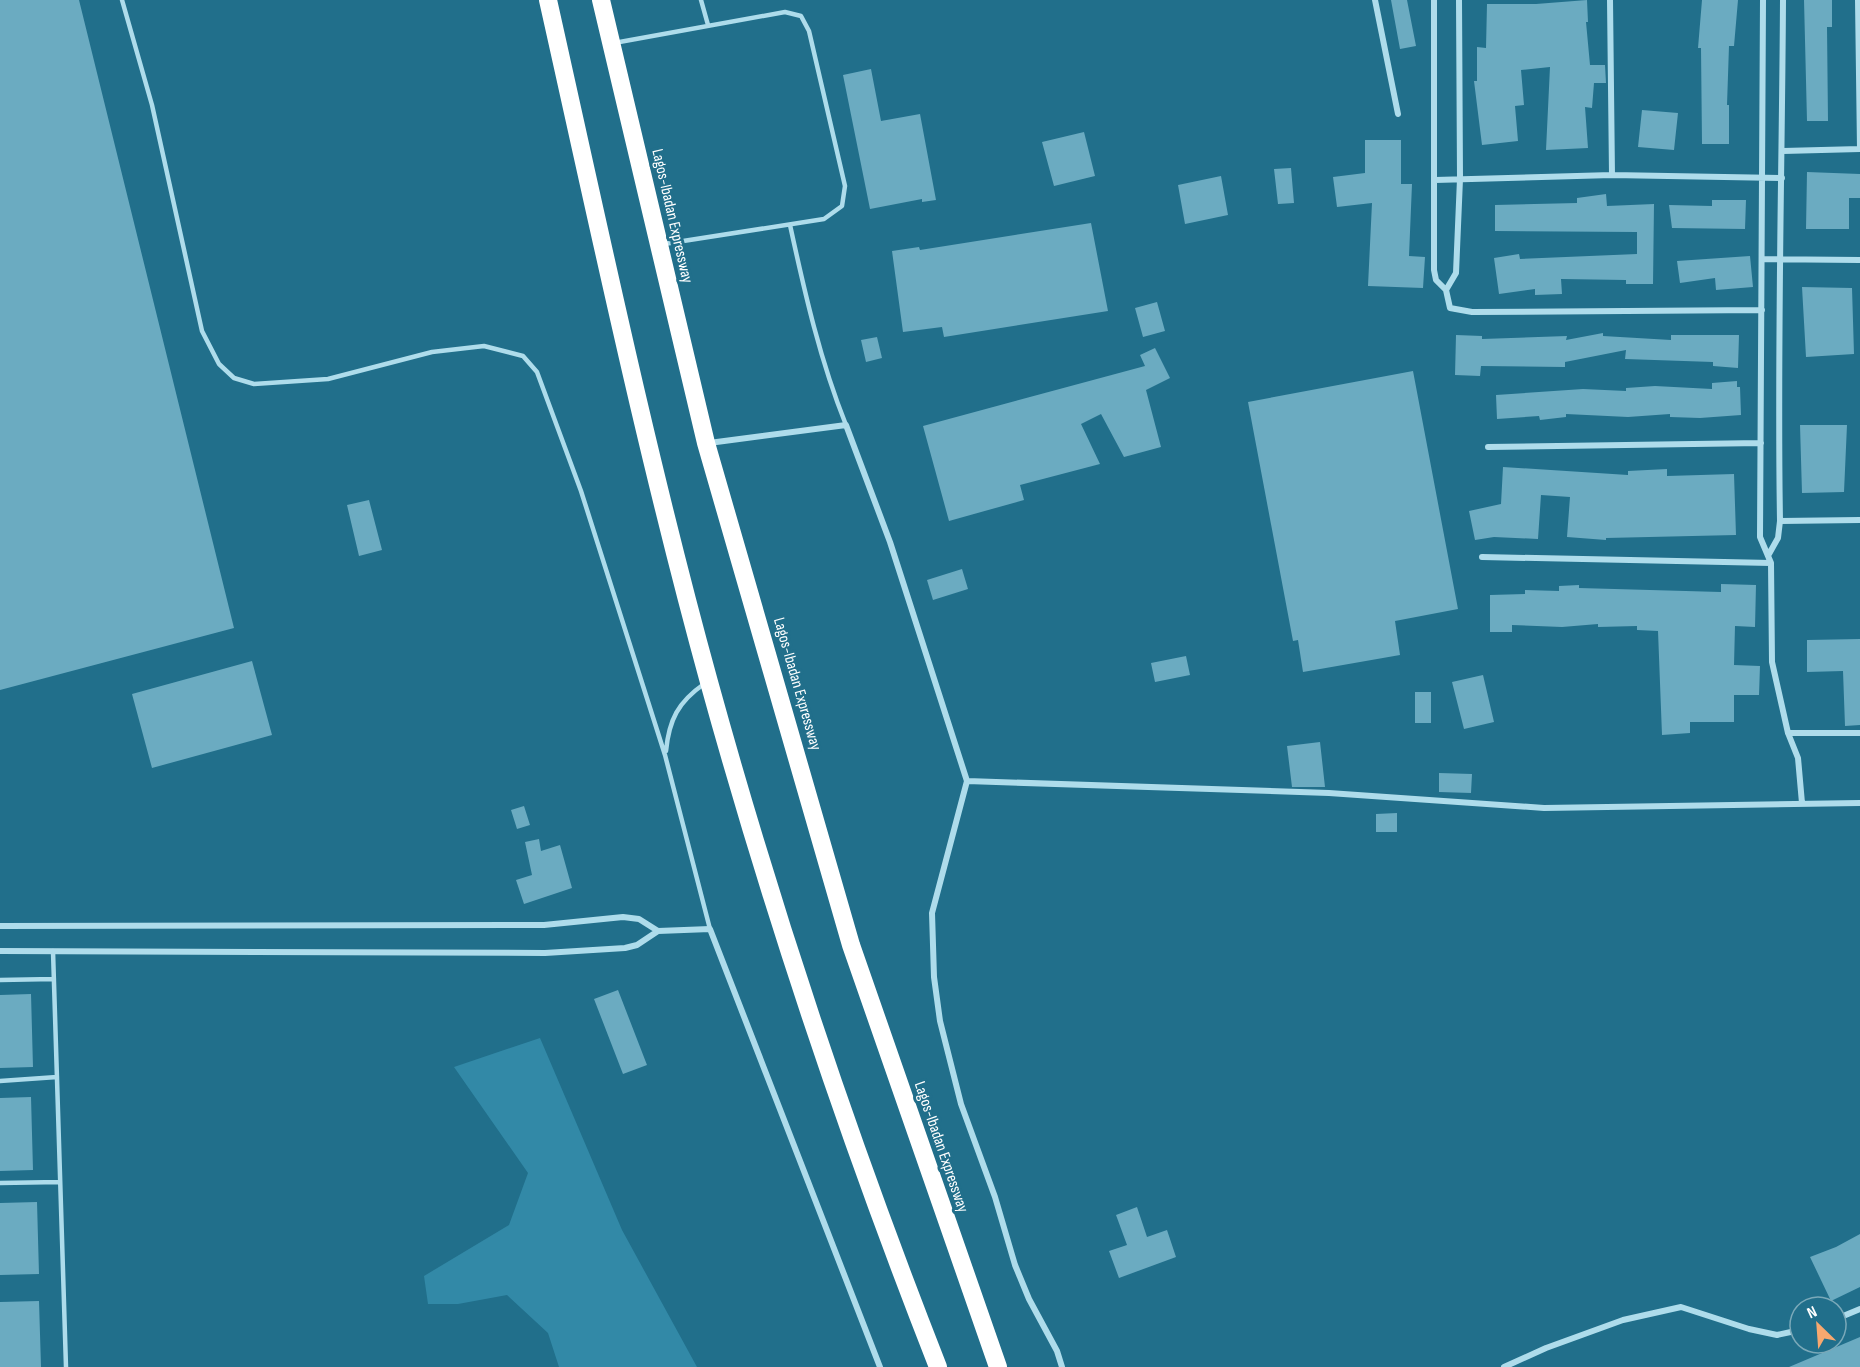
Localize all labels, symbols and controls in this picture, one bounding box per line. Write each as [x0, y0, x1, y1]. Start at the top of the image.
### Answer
street label: Lagos-Ibadan Expressway [647, 147, 697, 285]
street label: Lagos-Ibadan Expressway [769, 615, 825, 753]
street label: Lagos-Ibadan Expressway [910, 1079, 972, 1215]
north arrow [1788, 1295, 1848, 1355]
text: N [1804, 1302, 1820, 1323]

